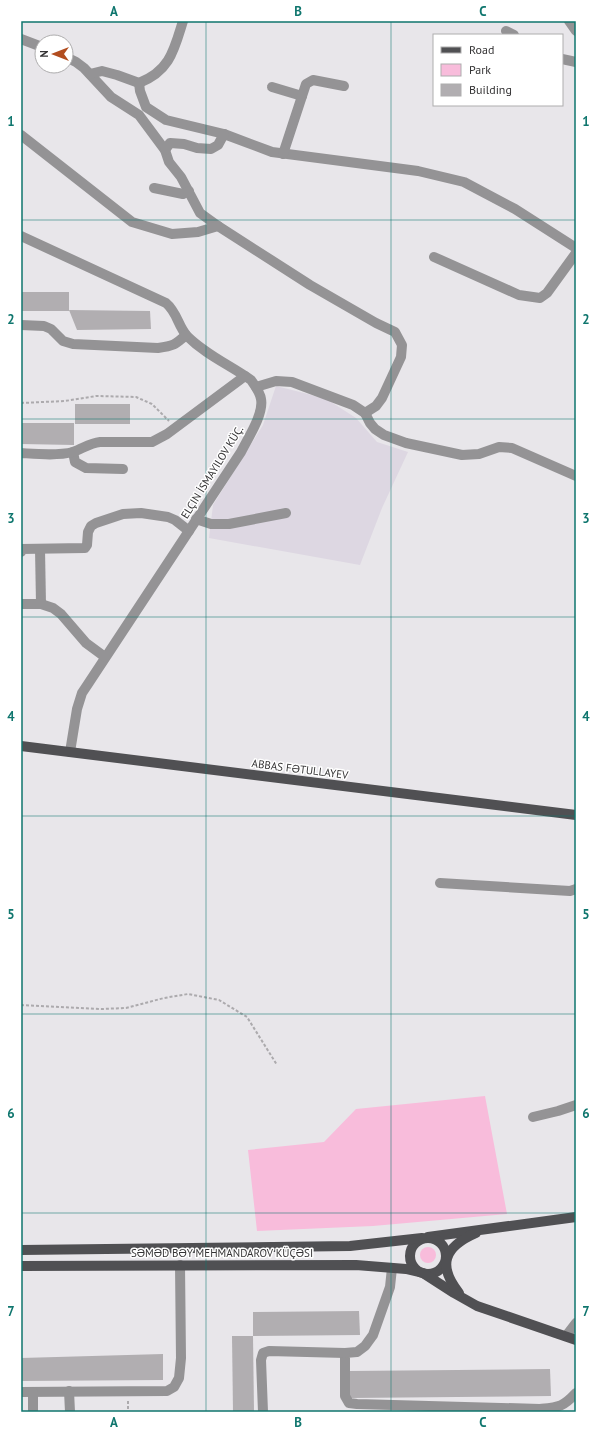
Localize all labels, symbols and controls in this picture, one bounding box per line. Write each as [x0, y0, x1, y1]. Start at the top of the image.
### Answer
text: A [110, 3, 118, 20]
text: B [294, 3, 302, 20]
text: C [479, 3, 487, 20]
north arrow [34, 34, 74, 74]
legend [433, 34, 563, 106]
text: Road [469, 42, 494, 57]
text: N [37, 50, 51, 58]
text: Park [469, 62, 491, 77]
text: Building [469, 82, 512, 97]
text: 1 [7, 113, 15, 130]
text: 1 [582, 113, 590, 130]
text: 2 [7, 311, 15, 328]
text: 2 [582, 311, 590, 328]
street label: ELÇIN İSMAYILOV KÜÇ. [178, 423, 246, 521]
text: 3 [7, 510, 15, 527]
text: 3 [582, 510, 590, 527]
text: 4 [7, 708, 15, 725]
text: 4 [582, 708, 590, 725]
street label: ABBAS FƏTULLAYEV [251, 756, 350, 782]
text: 5 [7, 906, 15, 923]
text: 5 [582, 906, 590, 923]
text: 6 [7, 1105, 15, 1122]
text: 6 [582, 1105, 590, 1122]
street label: SƏMƏD BƏY MEHMANDAROV KÜÇƏSI [131, 1246, 313, 1260]
text: 7 [7, 1303, 15, 1320]
text: 7 [582, 1303, 590, 1320]
text: A [110, 1414, 118, 1431]
text: B [294, 1414, 302, 1431]
text: C [479, 1414, 487, 1431]

